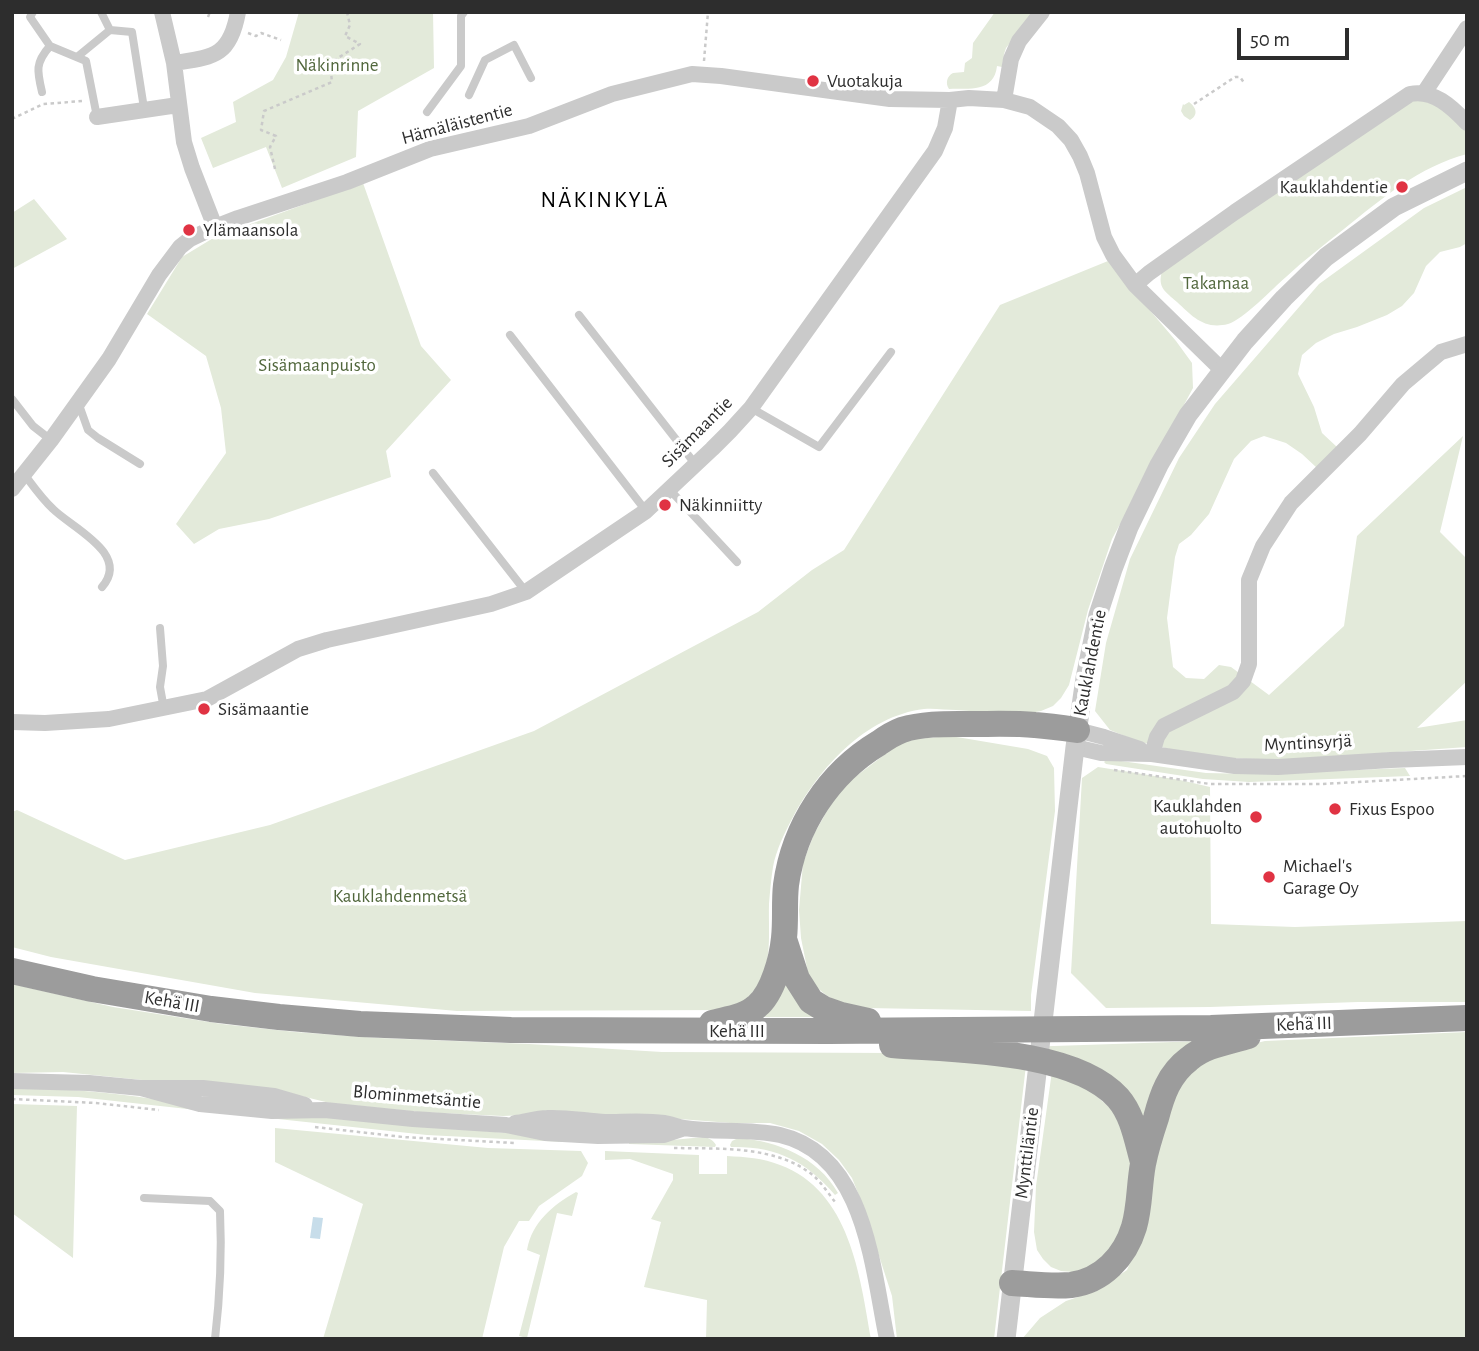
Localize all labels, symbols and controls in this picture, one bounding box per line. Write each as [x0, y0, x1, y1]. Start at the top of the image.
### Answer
scale bar [1241, 14, 1353, 58]
text: 50 m [1250, 29, 1290, 50]
park label: Näkinrinne [295, 54, 379, 76]
place label: Vuotakuja [827, 70, 903, 92]
marker: Vuotakuja [805, 73, 821, 89]
street label: Hämäläistentie [399, 98, 515, 150]
place label: Kauklahdentie [1279, 176, 1388, 198]
marker: Kauklahdentie [1394, 179, 1410, 195]
district label: NÄKINKYLÄ [542, 186, 668, 214]
place label: Ylämaansola [203, 219, 298, 241]
marker: Ylämaansola [181, 222, 197, 238]
park label: Takamaa [1183, 272, 1249, 294]
park label: Sisämaanpuisto [258, 354, 376, 376]
street label: Sisämaantie [657, 392, 737, 472]
place label: Näkinniitty [679, 494, 762, 516]
marker: Näkinniitty [657, 497, 673, 513]
street label: Kauklahdentie [1068, 608, 1112, 718]
place label: Sisämaantie [218, 698, 309, 720]
marker: Sisämaantie [196, 701, 212, 717]
street label: Myntinsyrjä [1263, 729, 1353, 757]
place label: Kauklahden autohuolto [1153, 795, 1242, 839]
place label: Fixus Espoo [1349, 798, 1434, 820]
marker: Fixus Espoo [1327, 801, 1343, 817]
marker: Kauklahden autohuolto [1248, 809, 1264, 825]
place label: Michael's Garage Oy [1283, 855, 1359, 899]
marker: Michael's Garage Oy [1261, 869, 1277, 885]
park label: Kauklahdenmetsä [333, 885, 467, 907]
street label: Kehä III [143, 986, 201, 1018]
street label: Kehä III [1276, 1012, 1332, 1036]
street label: Kehä III [709, 1020, 765, 1042]
street label: Blominmetsäntie [352, 1080, 482, 1114]
street label: Mynttiläntie [1010, 1106, 1044, 1200]

